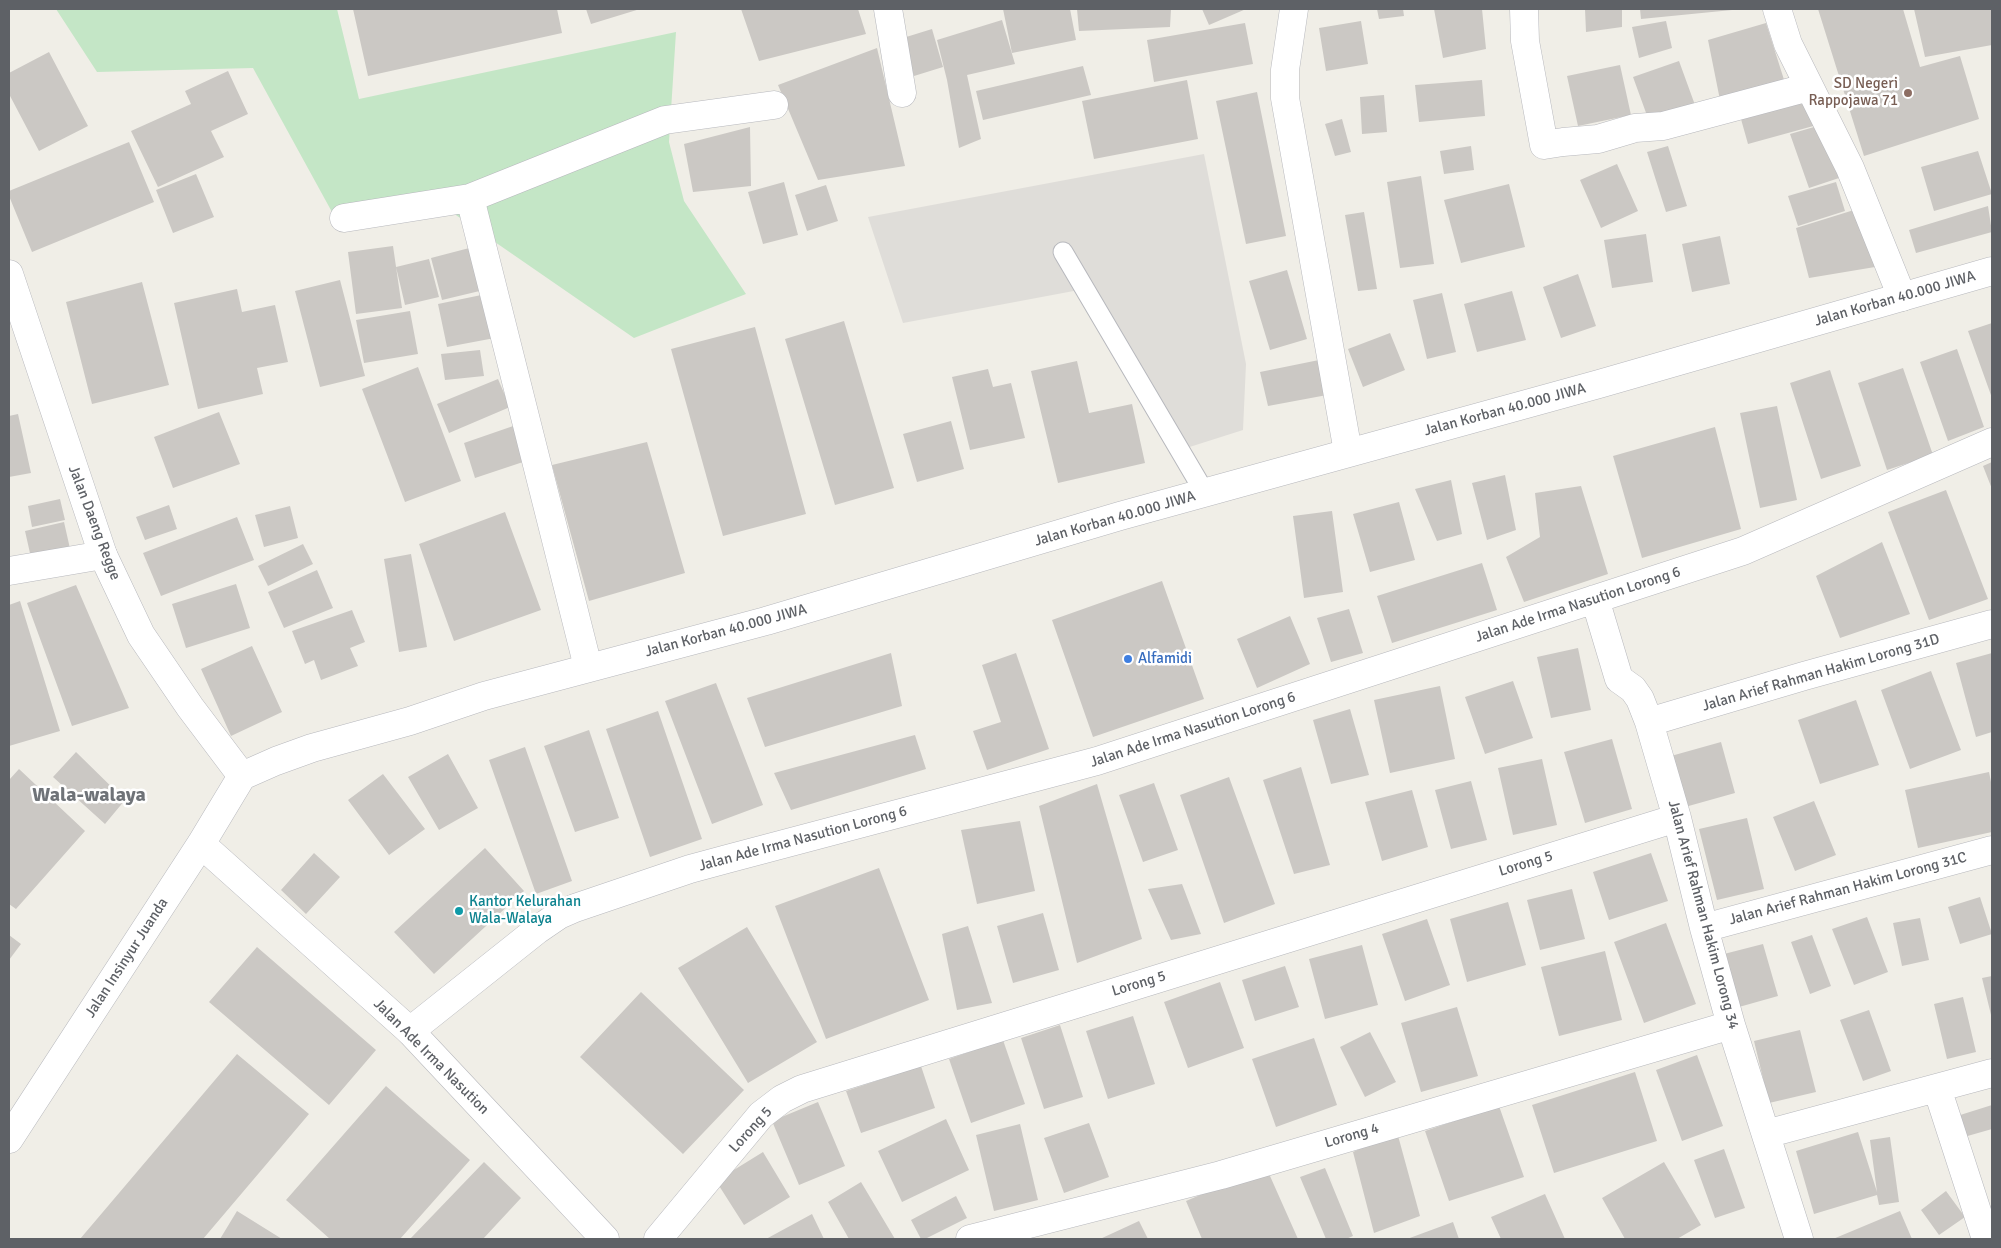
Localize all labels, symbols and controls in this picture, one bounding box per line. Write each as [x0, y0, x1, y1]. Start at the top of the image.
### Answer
place label: SD Negeri Rappojawa 71 [1808, 75, 1898, 110]
marker: SD Negeri Rappojawa 71 [1902, 87, 1914, 99]
street label: Jalan Korban 40.000 JIWA [1812, 267, 1978, 331]
street label: Jalan Korban 40.000 JIWA [1422, 380, 1588, 440]
street label: Jalan Daeng Regge [64, 463, 124, 583]
street label: Jalan Korban 40.000 JIWA [1032, 487, 1198, 551]
street label: Jalan Ade Irma Nasution Lorong 6 [1473, 563, 1683, 647]
street label: Jalan Korban 40.000 JIWA [643, 601, 809, 661]
street label: Jalan Arief Rahman Hakim Lorong 31D [1700, 630, 1942, 716]
place label: Alfamidi [1138, 650, 1192, 668]
marker: Alfamidi [1122, 653, 1134, 665]
street label: Jalan Ade Irma Nasution Lorong 6 [1088, 688, 1298, 772]
district label: Wala-walaya [32, 784, 146, 808]
street label: Jalan Arief Rahman Hakim Lorong 34 [1664, 799, 1742, 1031]
street label: Jalan Ade Irma Nasution Lorong 6 [697, 802, 909, 876]
street label: Lorong 5 [1497, 847, 1555, 881]
street label: Jalan Arief Rahman Hakim Lorong 31C [1727, 849, 1969, 929]
place label: Kantor Kelurahan Wala-Walaya [469, 893, 581, 928]
street label: Jalan Insinyur Juanda [82, 895, 172, 1021]
marker: Kantor Kelurahan Wala-Walaya [453, 905, 465, 917]
street label: Lorong 5 [1110, 967, 1168, 1001]
street label: Jalan Ade Irma Nasution [369, 995, 493, 1119]
street label: Lorong 5 [726, 1103, 776, 1157]
street label: Lorong 4 [1323, 1120, 1381, 1152]

